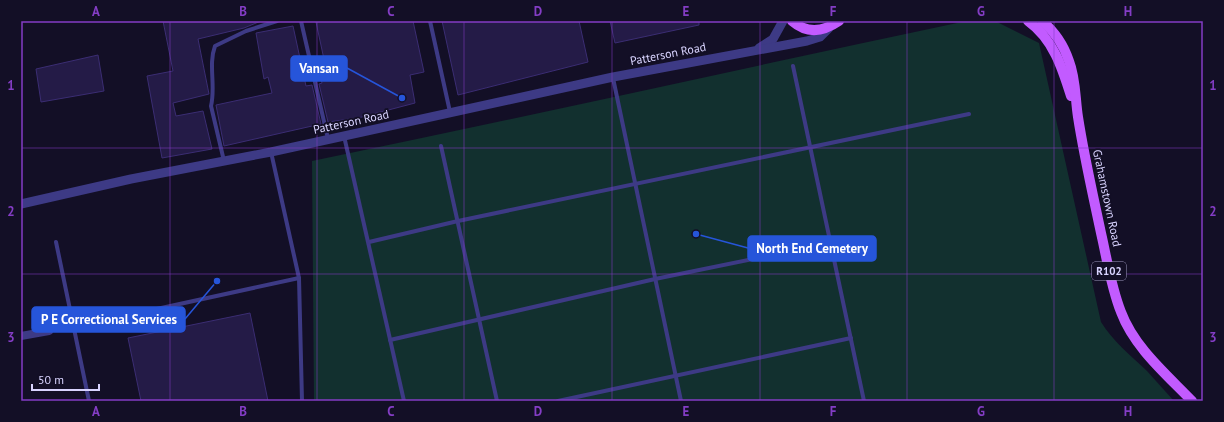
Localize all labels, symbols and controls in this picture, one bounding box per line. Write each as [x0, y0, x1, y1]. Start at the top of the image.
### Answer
text: A [92, 3, 100, 20]
text: B [239, 3, 247, 20]
text: C [387, 3, 395, 20]
text: D [534, 3, 542, 20]
text: E [683, 3, 690, 20]
text: F [830, 3, 837, 20]
text: G [977, 3, 985, 20]
text: H [1124, 3, 1132, 20]
street label: Patterson Road [629, 39, 707, 68]
callout: Vansan [291, 56, 347, 81]
text: Vansan [298, 60, 339, 77]
text: 1 [7, 77, 15, 94]
text: 1 [1209, 77, 1217, 94]
street label: Patterson Road [312, 106, 390, 137]
street label: Grahamstown Road [1090, 148, 1125, 248]
text: 2 [7, 203, 15, 220]
text: 2 [1209, 203, 1217, 220]
callout: North End Cemetery [748, 236, 876, 261]
text: North End Cemetery [756, 240, 869, 257]
road number: R102 [1092, 262, 1126, 280]
callout: P E Correctional Services [32, 307, 185, 332]
text: P E Correctional Services [41, 311, 178, 328]
text: 3 [7, 329, 15, 346]
text: 3 [1209, 329, 1217, 346]
scale bar [32, 366, 99, 392]
text: 50 m [38, 372, 64, 387]
text: A [92, 403, 100, 420]
text: B [239, 403, 247, 420]
text: C [387, 403, 395, 420]
text: D [534, 403, 542, 420]
text: E [683, 403, 690, 420]
text: F [830, 403, 837, 420]
text: G [977, 403, 985, 420]
text: H [1124, 403, 1132, 420]

